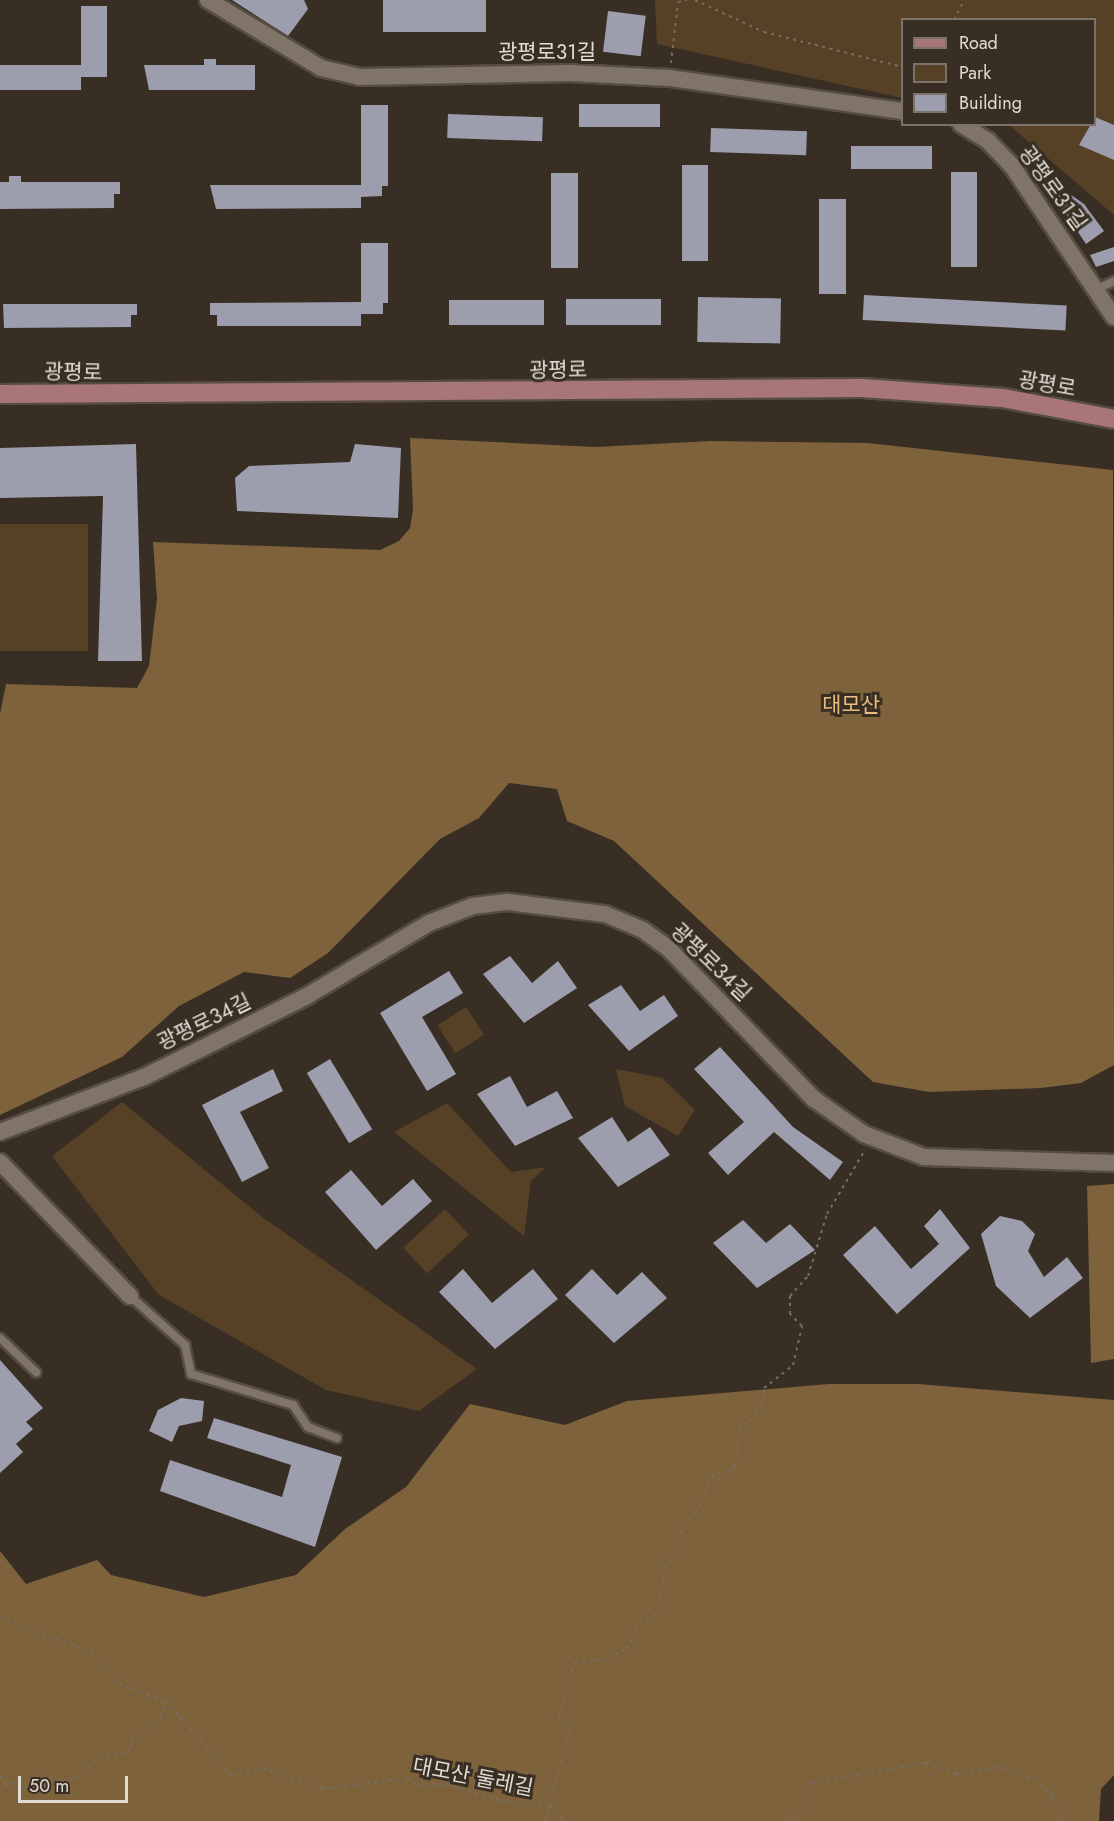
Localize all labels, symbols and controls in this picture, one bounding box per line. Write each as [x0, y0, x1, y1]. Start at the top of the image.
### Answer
legend [901, 18, 1096, 126]
text: Road [959, 30, 998, 56]
street label: 광평로31길 [498, 39, 596, 65]
text: Park [959, 60, 991, 86]
text: Building [959, 90, 1022, 116]
street label: 광평로31길 [1014, 141, 1092, 235]
street label: 광평로 [529, 357, 587, 383]
street label: 광평로 [44, 359, 102, 385]
street label: 광평로 [1016, 367, 1078, 401]
park label: 대모산 [822, 692, 880, 718]
street label: 광평로34길 [666, 918, 756, 1006]
street label: 광평로34길 [153, 989, 255, 1055]
street label: 대모산 둘레길 [411, 1753, 535, 1801]
scale bar [21, 1764, 130, 1802]
text: 50 m [29, 1773, 69, 1799]

